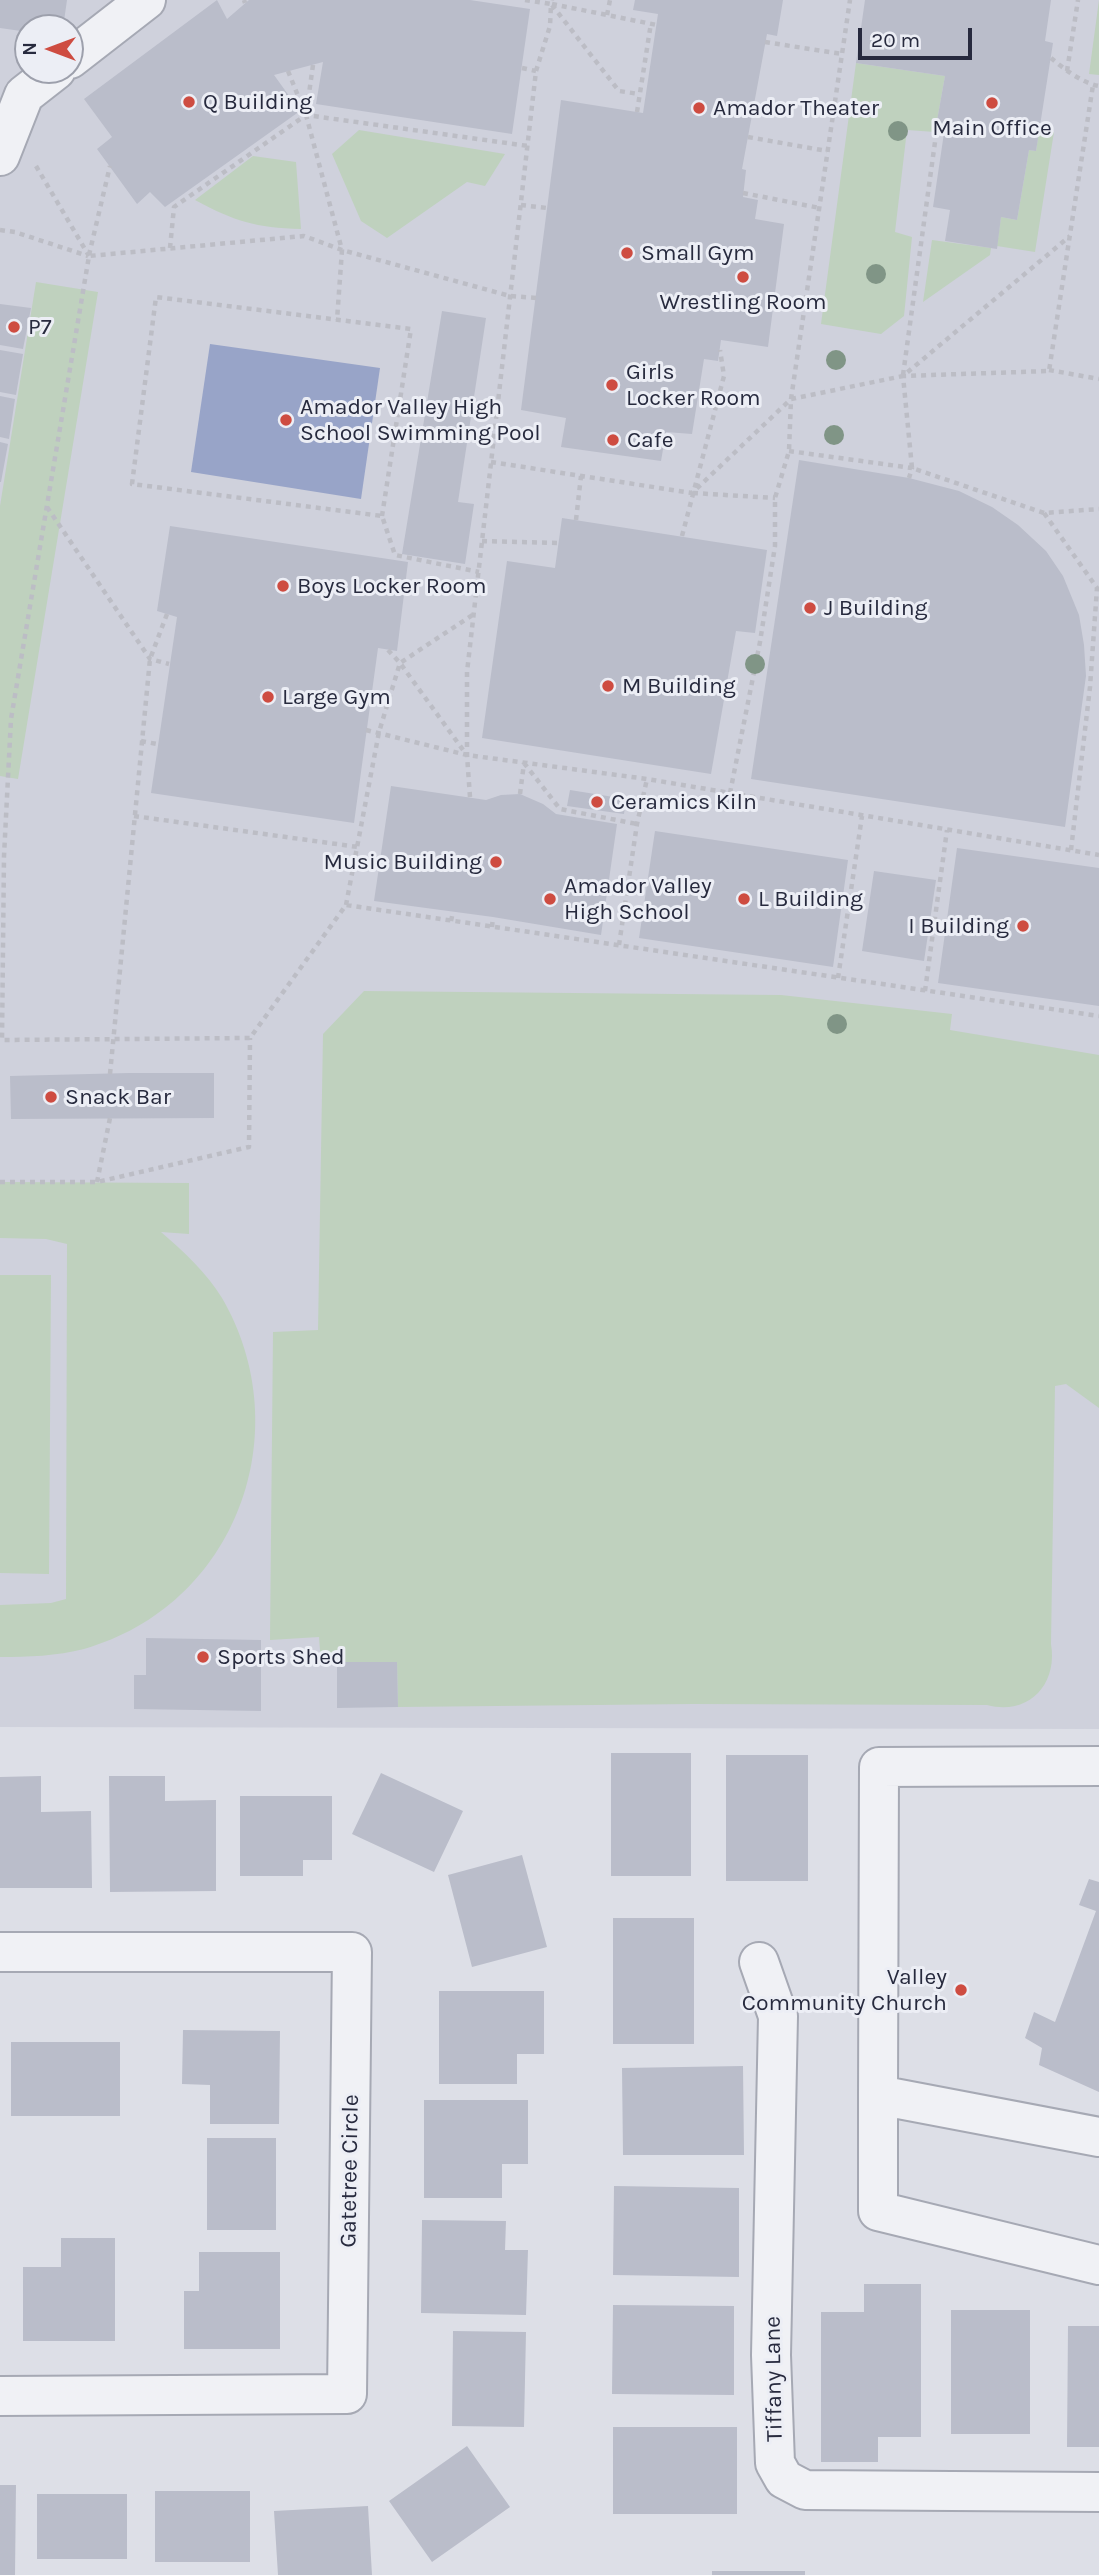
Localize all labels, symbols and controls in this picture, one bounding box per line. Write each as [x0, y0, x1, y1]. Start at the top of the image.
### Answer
north arrow [14, 14, 84, 84]
scale bar [861, 14, 975, 58]
text: 20 m [871, 28, 920, 52]
text: N [19, 42, 41, 56]
place label: Q Building [203, 88, 312, 116]
marker: Q Building [181, 94, 197, 110]
place label: Amador Theater [713, 94, 879, 122]
marker: Main Office [984, 95, 1000, 111]
marker: Amador Theater [691, 100, 707, 116]
place label: Main Office [932, 114, 1052, 142]
place label: Small Gym [641, 239, 754, 267]
marker: Small Gym [619, 245, 635, 261]
marker: Wrestling Room [735, 269, 751, 285]
place label: Wrestling Room [659, 288, 827, 316]
place label: P7 [28, 313, 52, 341]
marker: P7 [6, 319, 22, 335]
place label: Girls Locker Room [626, 358, 760, 412]
marker: Girls Locker Room [604, 377, 620, 393]
place label: Amador Valley High School Swimming Pool [300, 393, 541, 447]
marker: Amador Valley High School Swimming Pool [278, 412, 294, 428]
place label: Cafe [627, 426, 673, 454]
marker: Cafe [605, 432, 621, 448]
place label: Boys Locker Room [297, 572, 487, 600]
marker: Boys Locker Room [275, 578, 291, 594]
place label: J Building [824, 594, 928, 622]
marker: J Building [802, 600, 818, 616]
place label: M Building [622, 672, 736, 700]
marker: M Building [600, 678, 616, 694]
place label: Large Gym [282, 683, 391, 711]
marker: Large Gym [260, 689, 276, 705]
place label: Ceramics Kiln [611, 788, 757, 816]
marker: Ceramics Kiln [589, 794, 605, 810]
place label: Music Building [323, 848, 482, 876]
marker: Music Building [488, 854, 504, 870]
place label: Amador Valley High School [564, 872, 712, 926]
place label: L Building [758, 885, 863, 913]
marker: Amador Valley High School [542, 891, 558, 907]
marker: L Building [736, 891, 752, 907]
place label: I Building [908, 912, 1009, 940]
marker: I Building [1015, 918, 1031, 934]
place label: Snack Bar [65, 1083, 171, 1111]
marker: Snack Bar [43, 1089, 59, 1105]
place label: Sports Shed [217, 1643, 345, 1671]
marker: Sports Shed [195, 1649, 211, 1665]
place label: Valley Community Church [742, 1963, 947, 2017]
marker: Valley Community Church [953, 1982, 969, 1998]
street label: Gatetree Circle [335, 2094, 365, 2248]
street label: Tiffany Lane [759, 2316, 789, 2442]

